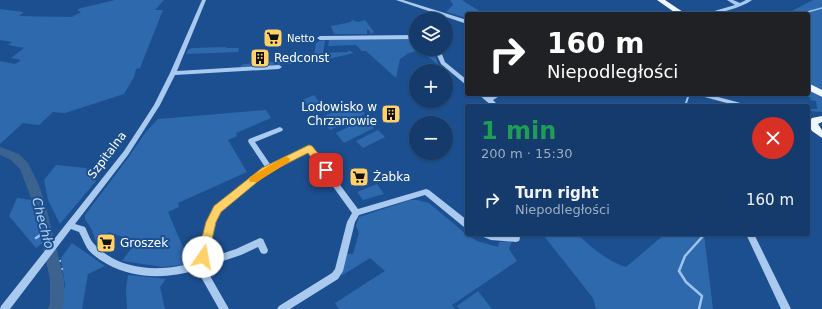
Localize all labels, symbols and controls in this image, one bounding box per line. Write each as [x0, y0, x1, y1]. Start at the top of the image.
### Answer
map controls [409, 12, 453, 160]
button: layers [409, 12, 453, 56]
supermarket icon: Netto [262, 27, 284, 49]
text: 160 m [547, 27, 644, 60]
icon: right [481, 28, 533, 80]
place label: Netto [287, 33, 315, 44]
building icon: Redconst [249, 47, 271, 69]
place label: Redconst [274, 51, 330, 65]
text: Niepodległości [547, 61, 678, 82]
button: + [409, 64, 453, 108]
place label: Lodowisko w Chrzanowie [301, 100, 377, 128]
building icon: Lodowisko w Chrzanowie [380, 103, 402, 125]
button: − [409, 116, 453, 160]
text: 1 min [481, 117, 556, 145]
button: close [752, 117, 794, 159]
street label: Szpitalna [85, 129, 129, 181]
text: 200 m · 15:30 [481, 146, 572, 161]
pin [309, 153, 343, 187]
icon: arrive [315, 159, 337, 181]
supermarket icon: Żabka [348, 166, 370, 188]
place label: Żabka [373, 169, 410, 184]
text: Turn right [515, 184, 599, 202]
icon: right [481, 189, 503, 211]
text: 160 m [746, 191, 794, 209]
water label: Chechło [29, 196, 57, 250]
text: Niepodległości [515, 202, 610, 217]
supermarket icon: Groszek [95, 232, 117, 254]
place label: Groszek [120, 236, 168, 250]
position arrow [182, 236, 224, 278]

